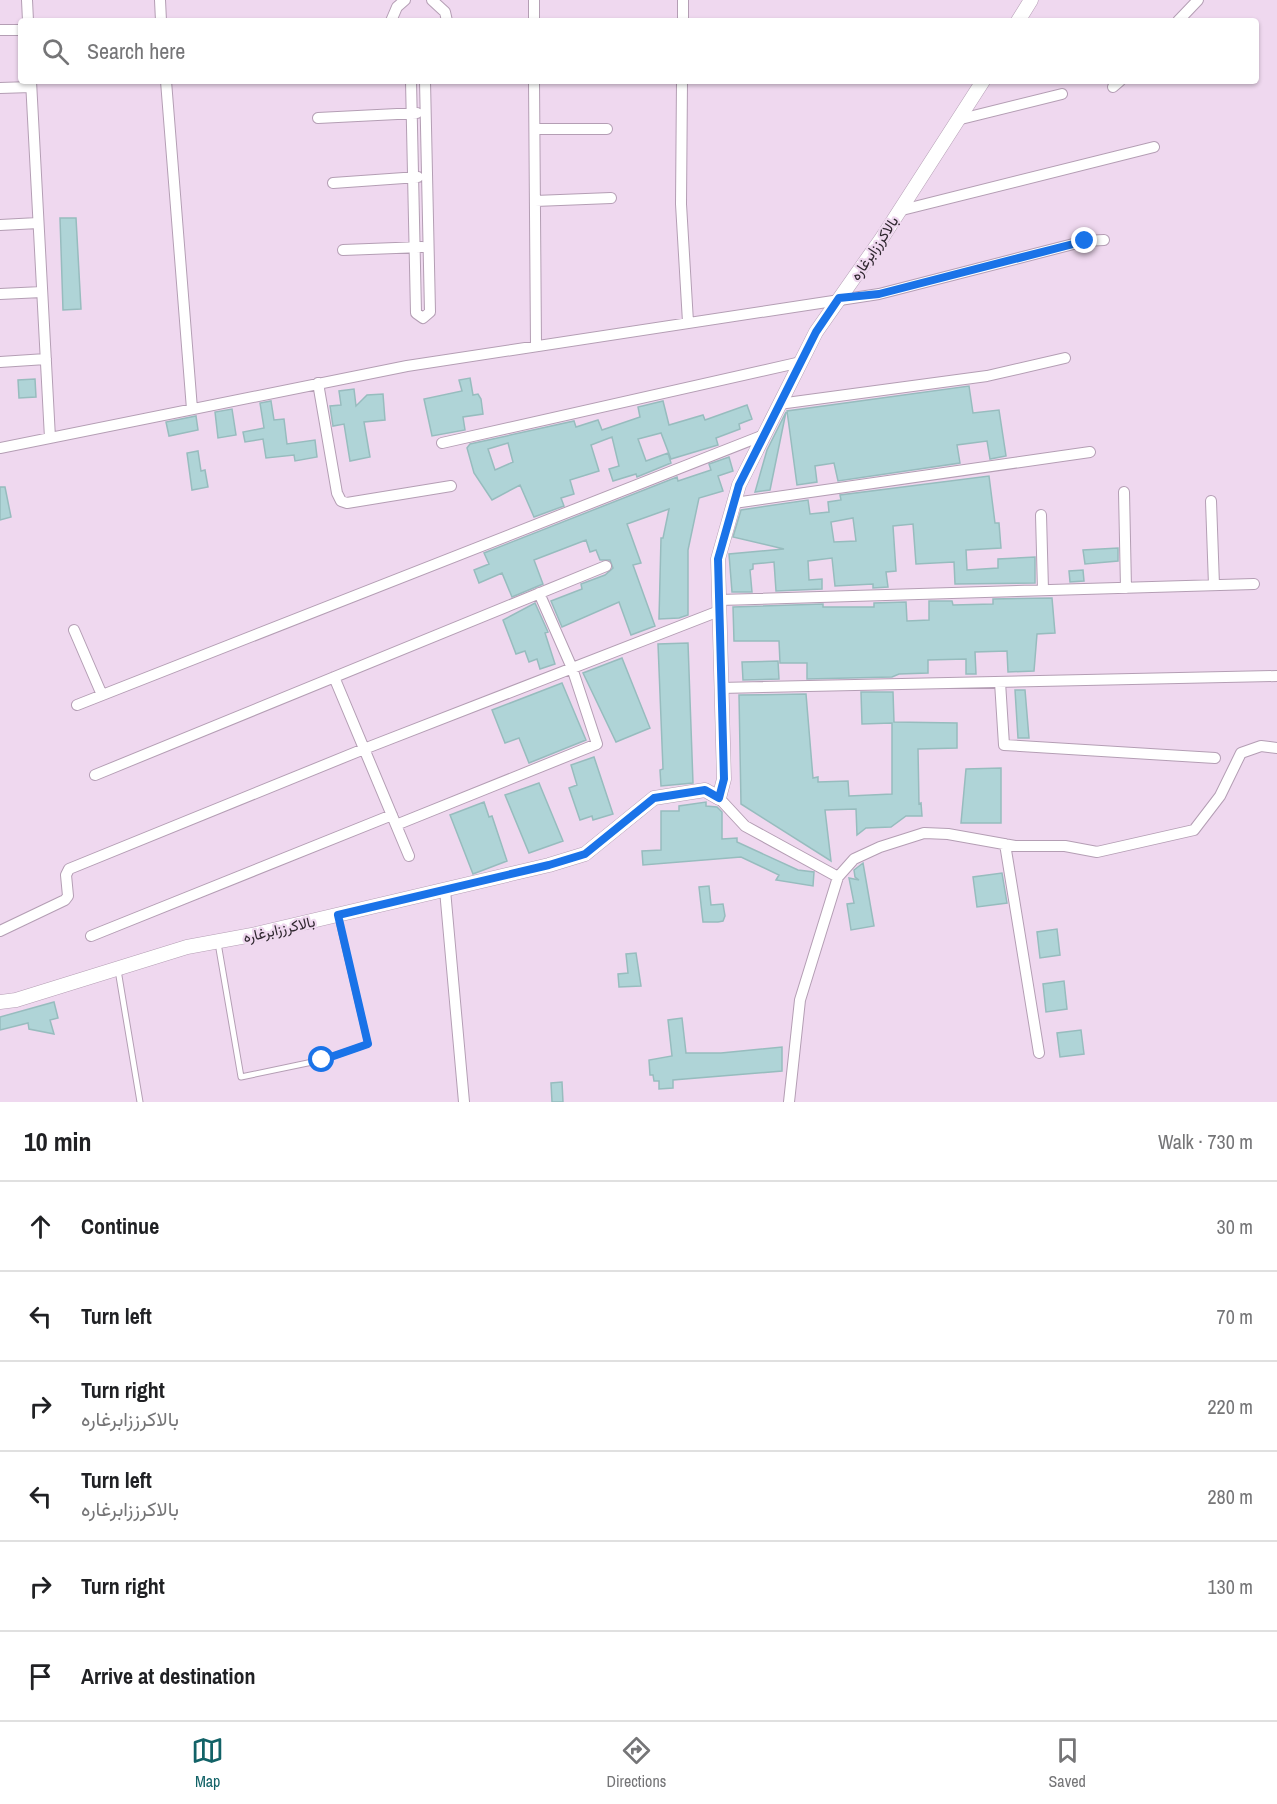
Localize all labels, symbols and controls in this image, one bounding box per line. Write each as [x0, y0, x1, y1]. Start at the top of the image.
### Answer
search box [18, 18, 1259, 84]
icon: search [39, 35, 72, 68]
text: Search here [87, 36, 185, 66]
street label: بالاکرززابرغاره [845, 212, 903, 284]
route end [1071, 227, 1097, 253]
street label: بالاکرززابرغاره [241, 911, 317, 947]
route start [308, 1046, 334, 1072]
text: 10 min [24, 1124, 92, 1159]
text: Walk · 730 m [1158, 1128, 1253, 1155]
icon: ahead [24, 1210, 57, 1243]
text: Continue [81, 1211, 159, 1241]
text: 30 m [1217, 1213, 1253, 1240]
icon: left [24, 1300, 57, 1333]
text: Turn left [81, 1301, 152, 1331]
text: 70 m [1217, 1303, 1253, 1330]
text: Turn right [81, 1375, 165, 1405]
icon: right [24, 1390, 57, 1423]
text: 220 m [1207, 1393, 1253, 1420]
text: بالاکرززابرغاره [81, 1405, 179, 1432]
text: Turn left [81, 1465, 152, 1495]
icon: left [24, 1480, 57, 1513]
text: 280 m [1207, 1483, 1253, 1510]
text: بالاکرززابرغاره [81, 1495, 179, 1522]
icon: right [24, 1570, 57, 1603]
text: Turn right [81, 1571, 165, 1601]
text: 130 m [1207, 1573, 1253, 1600]
icon: arrive [24, 1660, 57, 1693]
text: Arrive at destination [81, 1661, 255, 1691]
tab: Map [191, 1734, 224, 1792]
tab: Directions [606, 1734, 666, 1792]
tab: Saved [1049, 1734, 1086, 1792]

